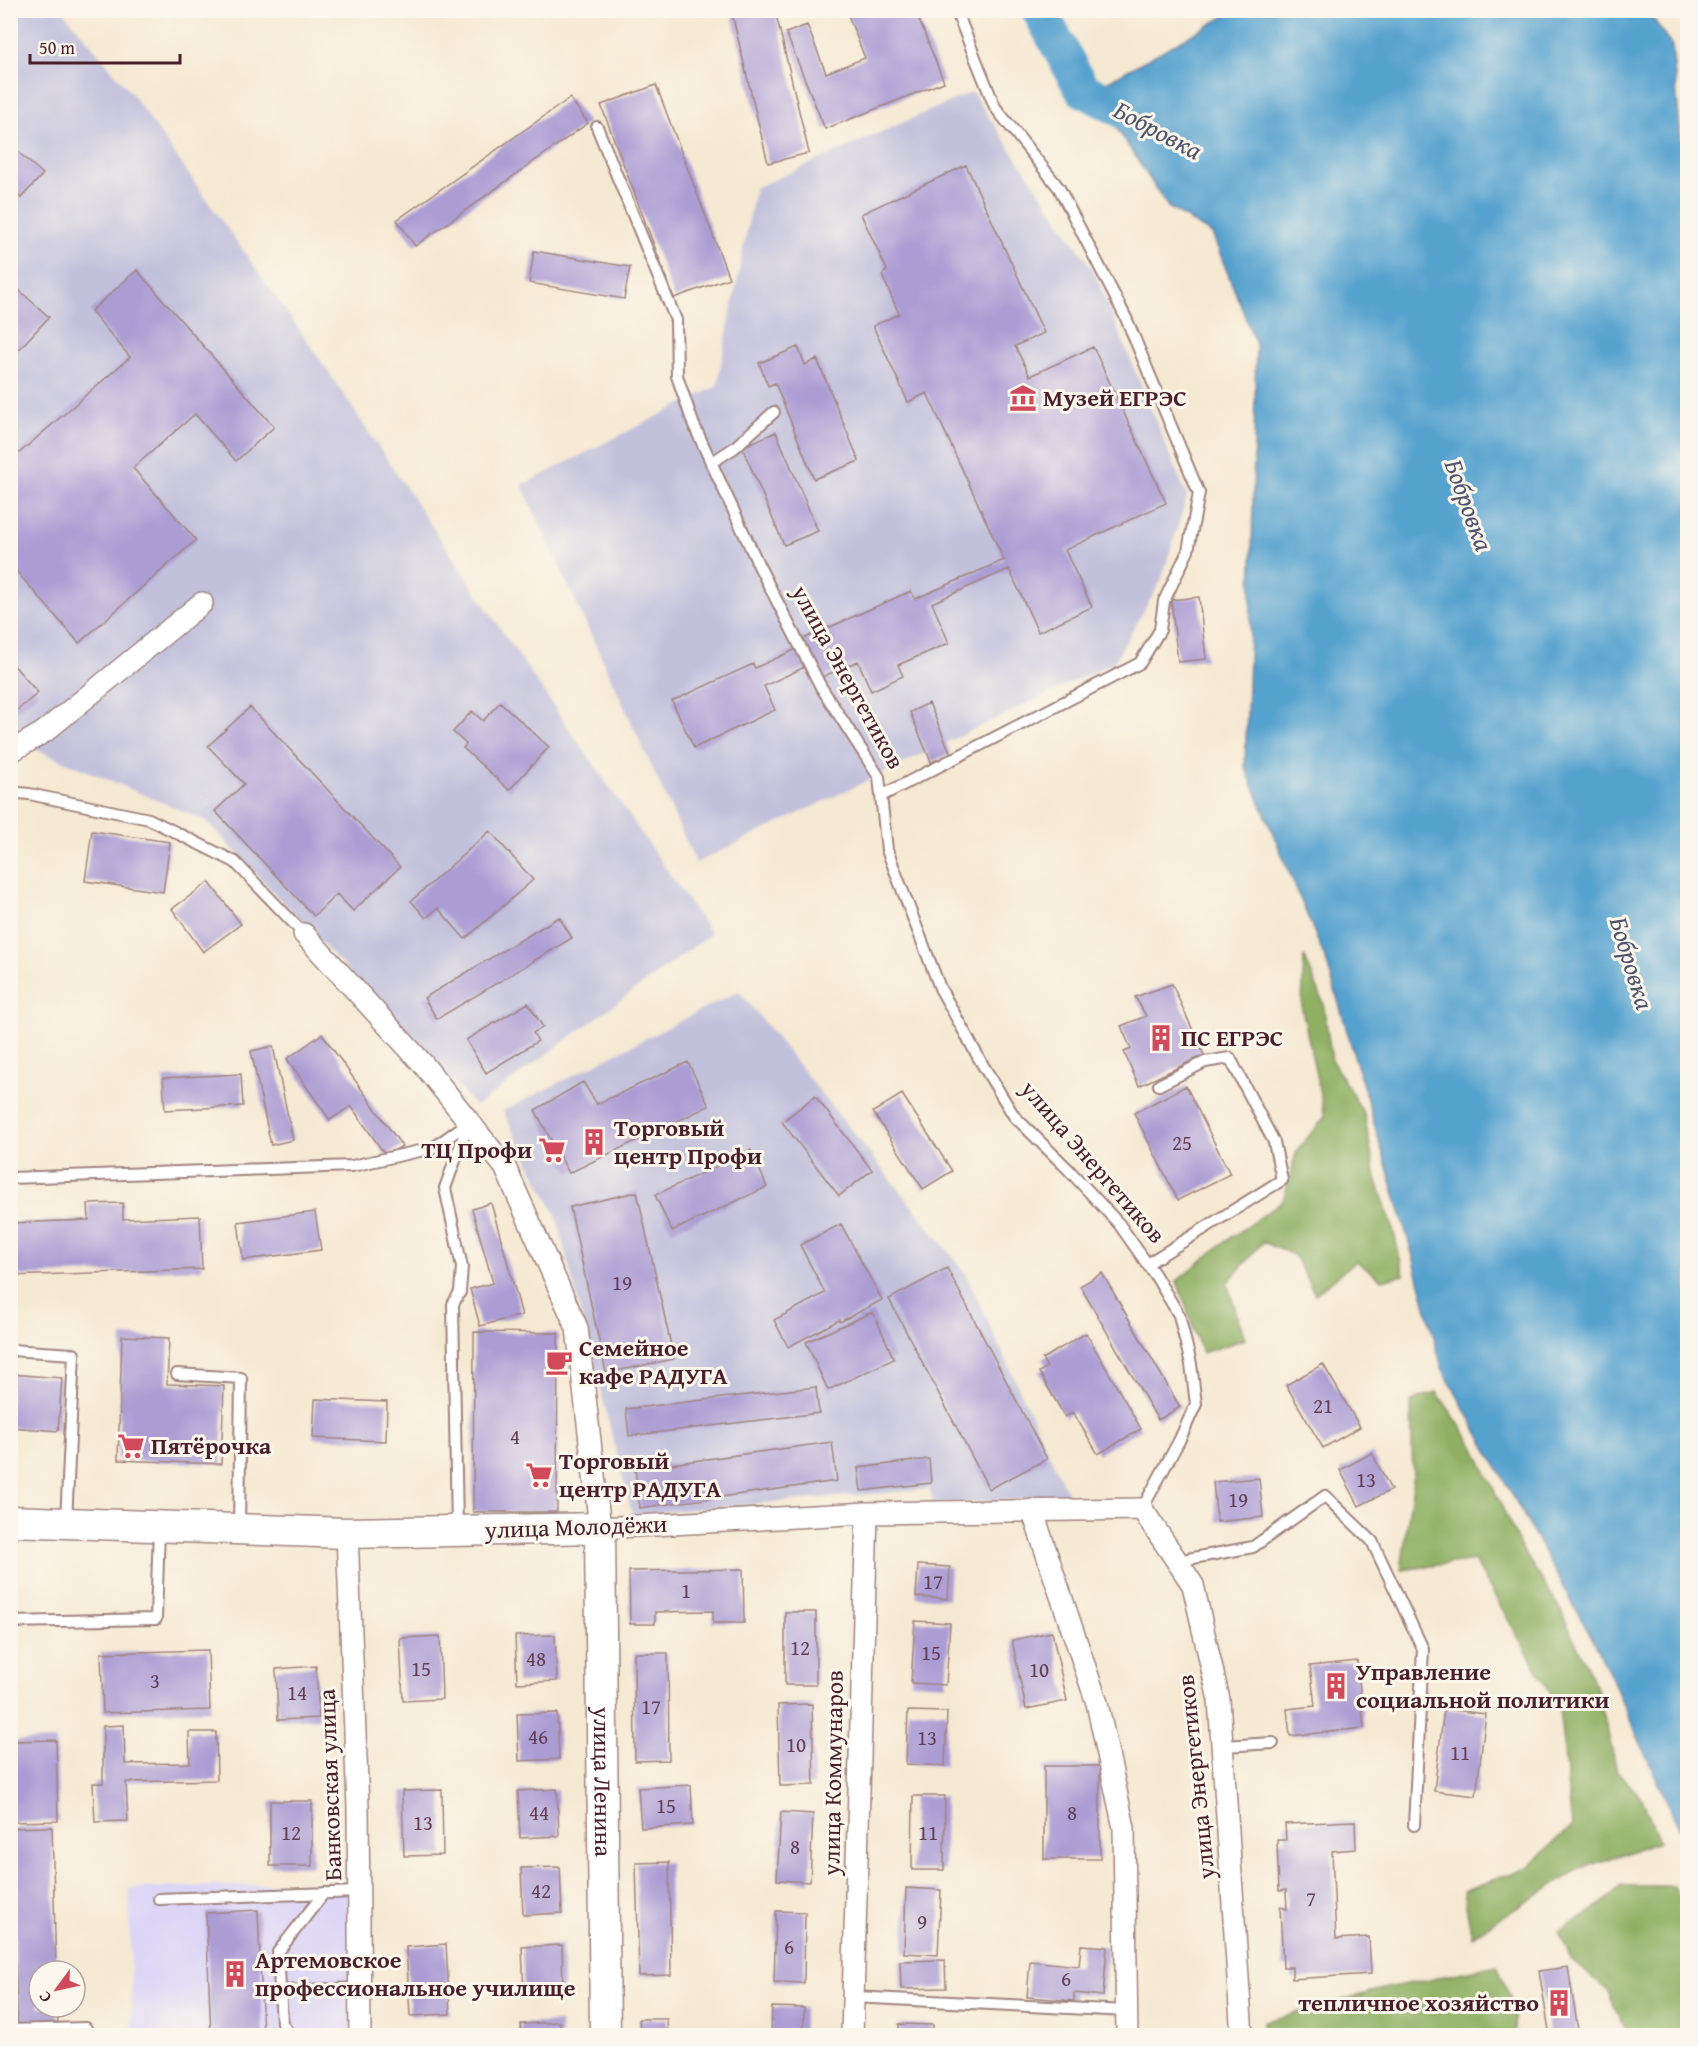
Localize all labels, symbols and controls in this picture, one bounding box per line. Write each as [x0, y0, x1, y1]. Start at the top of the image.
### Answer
scale bar [30, 27, 180, 65]
text: 50 m [39, 34, 75, 61]
water label: Бобровка [1107, 90, 1209, 169]
place label: Музей ЕГРЭС [1043, 380, 1187, 415]
museum icon: Музей ЕГРЭС [1008, 383, 1038, 413]
water label: Бобровка [1435, 453, 1504, 556]
street label: улица Энергетиков [783, 577, 914, 775]
water label: Бобровка [1600, 912, 1665, 1014]
place label: ПС ЕГРЭС [1181, 1020, 1283, 1055]
building icon: ПС ЕГРЭС [1146, 1023, 1176, 1053]
street label: улица Энергетиков [1012, 1072, 1174, 1251]
place label: Торговый центр Профи [614, 1110, 762, 1173]
building icon: Торговый центр Профи [579, 1127, 609, 1157]
house number: 25 [1172, 1127, 1192, 1158]
place label: ТЦ Профи [422, 1132, 532, 1167]
supermarket icon: ТЦ Профи [537, 1135, 567, 1165]
house number: 19 [612, 1267, 632, 1298]
place label: Семейное кафе РАДУГА [579, 1330, 728, 1393]
cafe icon: Семейное кафе РАДУГА [544, 1347, 574, 1377]
house number: 21 [1313, 1390, 1333, 1421]
house number: 4 [510, 1421, 520, 1452]
place label: Пятёрочка [151, 1428, 272, 1463]
supermarket icon: Пятёрочка [116, 1431, 146, 1461]
place label: Торговый центр РАДУГА [559, 1443, 722, 1506]
supermarket icon: Торговый центр РАДУГА [524, 1460, 554, 1490]
house number: 13 [1356, 1464, 1376, 1495]
house number: 19 [1228, 1484, 1248, 1515]
street label: улица Молодёжи [483, 1506, 668, 1547]
house number: 17 [923, 1566, 943, 1597]
house number: 1 [681, 1575, 691, 1606]
house number: 12 [790, 1632, 810, 1663]
house number: 15 [921, 1637, 941, 1668]
house number: 48 [526, 1643, 546, 1674]
house number: 15 [411, 1653, 431, 1684]
house number: 10 [1029, 1654, 1049, 1685]
place label: Управление социальной политики [1356, 1654, 1610, 1717]
house number: 3 [150, 1665, 160, 1696]
street label: улица Коммунаров [813, 1670, 852, 1877]
building icon: Управление социальной политики [1321, 1671, 1351, 1701]
street label: улица Энергетиков [1167, 1673, 1224, 1882]
house number: 14 [287, 1677, 307, 1708]
street label: Банковская улица [309, 1688, 350, 1882]
house number: 17 [641, 1691, 661, 1722]
street label: улица Ленина [585, 1705, 621, 1858]
house number: 46 [528, 1721, 548, 1752]
house number: 13 [917, 1722, 937, 1753]
house number: 10 [786, 1729, 806, 1760]
house number: 11 [1450, 1737, 1470, 1768]
house number: 15 [656, 1790, 676, 1821]
house number: 44 [529, 1797, 549, 1828]
house number: 8 [1067, 1797, 1077, 1828]
house number: 13 [413, 1807, 433, 1838]
house number: 12 [281, 1817, 301, 1848]
house number: 11 [918, 1817, 938, 1848]
house number: 8 [790, 1831, 800, 1862]
house number: 42 [531, 1875, 551, 1906]
house number: 7 [1306, 1883, 1316, 1914]
house number: 9 [917, 1906, 927, 1937]
house number: 6 [784, 1931, 794, 1962]
place label: Артемовское профессиональное училище [255, 1942, 576, 2005]
north arrow [27, 1959, 87, 2019]
building icon: Артемовское профессиональное училище [220, 1959, 250, 1989]
house number: 6 [1061, 1963, 1071, 1994]
place label: тепличное хозяйство [1298, 1985, 1539, 2020]
text: С [32, 1987, 57, 2007]
building icon: тепличное хозяйство [1544, 1988, 1574, 2018]

